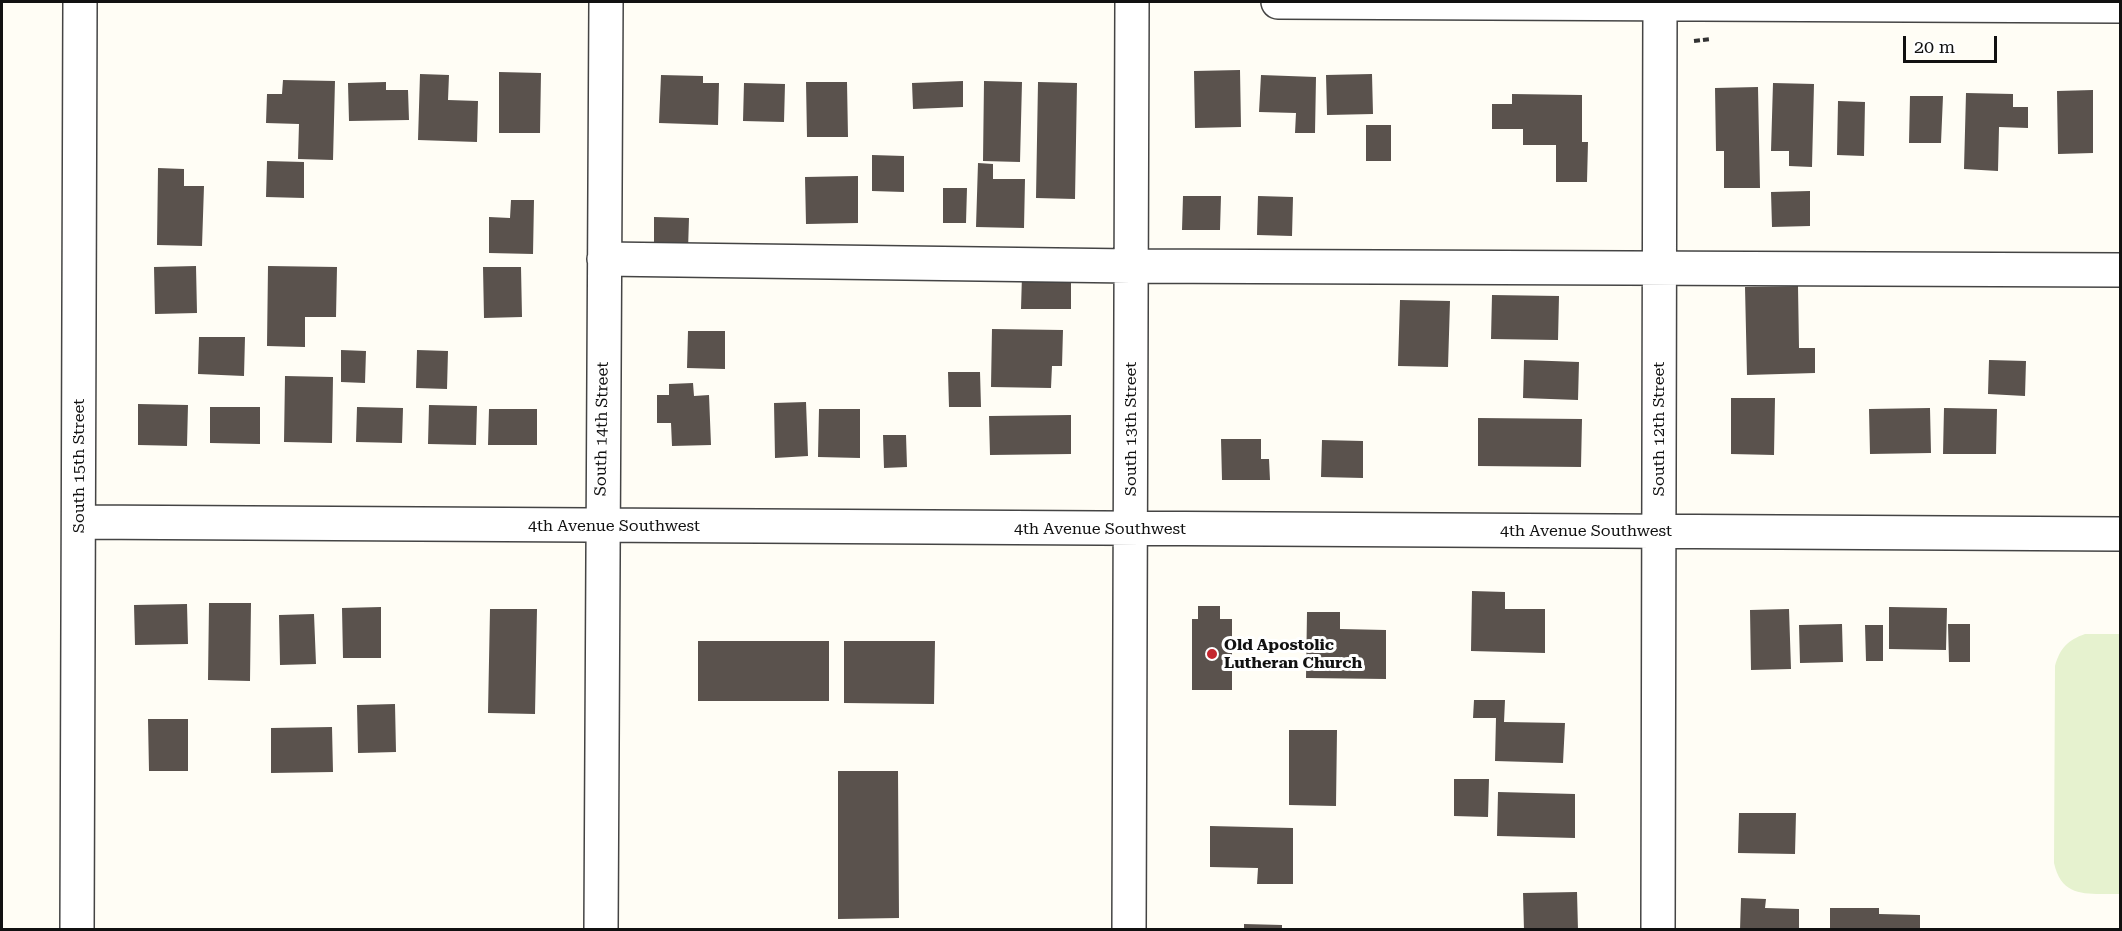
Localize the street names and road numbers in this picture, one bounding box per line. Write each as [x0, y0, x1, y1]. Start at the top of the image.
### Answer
street label: South 14th Street [591, 362, 613, 496]
street label: South 13th Street [1121, 362, 1141, 496]
street label: South 12th Street [1649, 362, 1669, 496]
street label: South 15th Street [69, 399, 89, 533]
street label: 4th Avenue Southwest [528, 516, 700, 536]
street label: 4th Avenue Southwest [1014, 519, 1186, 539]
street label: 4th Avenue Southwest [1500, 521, 1672, 541]

